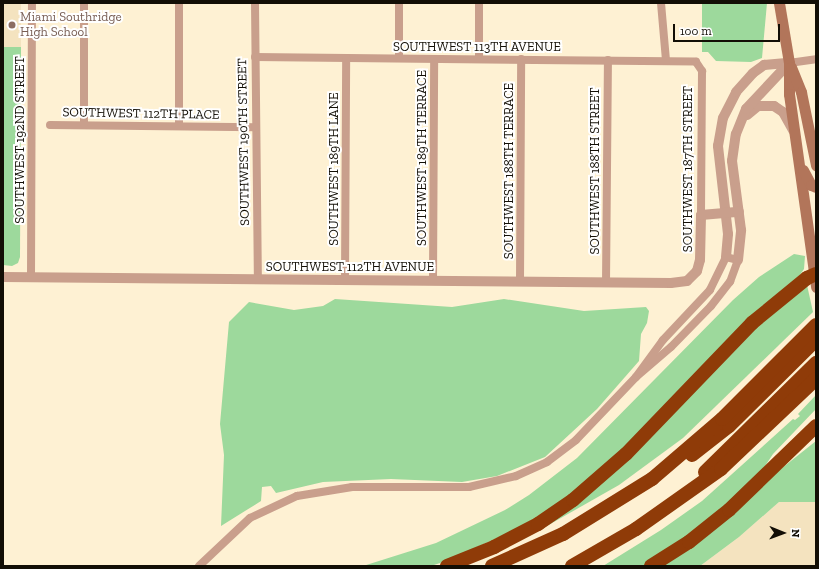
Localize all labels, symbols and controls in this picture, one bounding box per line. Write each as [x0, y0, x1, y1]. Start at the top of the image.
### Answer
place label: Miami Southridge High School [20, 10, 122, 41]
scale bar [675, 16, 782, 42]
marker: Miami Southridge High School [7, 20, 17, 30]
text: 100 m [680, 24, 712, 38]
street label: SOUTHWEST 113TH AVENUE [393, 39, 561, 55]
street label: SOUTHWEST 192ND STREET [12, 56, 28, 224]
street label: SOUTHWEST 190TH STREET [235, 58, 253, 226]
street label: SOUTHWEST 189TH TERRACE [414, 70, 430, 246]
street label: SOUTHWEST 188TH TERRACE [501, 83, 517, 259]
street label: SOUTHWEST 187TH STREET [680, 86, 696, 252]
street label: SOUTHWEST 188TH STREET [587, 87, 603, 255]
street label: SOUTHWEST 189TH LANE [326, 92, 342, 246]
street label: SOUTHWEST 112TH PLACE [62, 105, 220, 123]
street label: SOUTHWEST 112TH AVENUE [266, 259, 434, 275]
north arrow [763, 513, 803, 553]
text: N [789, 529, 802, 538]

